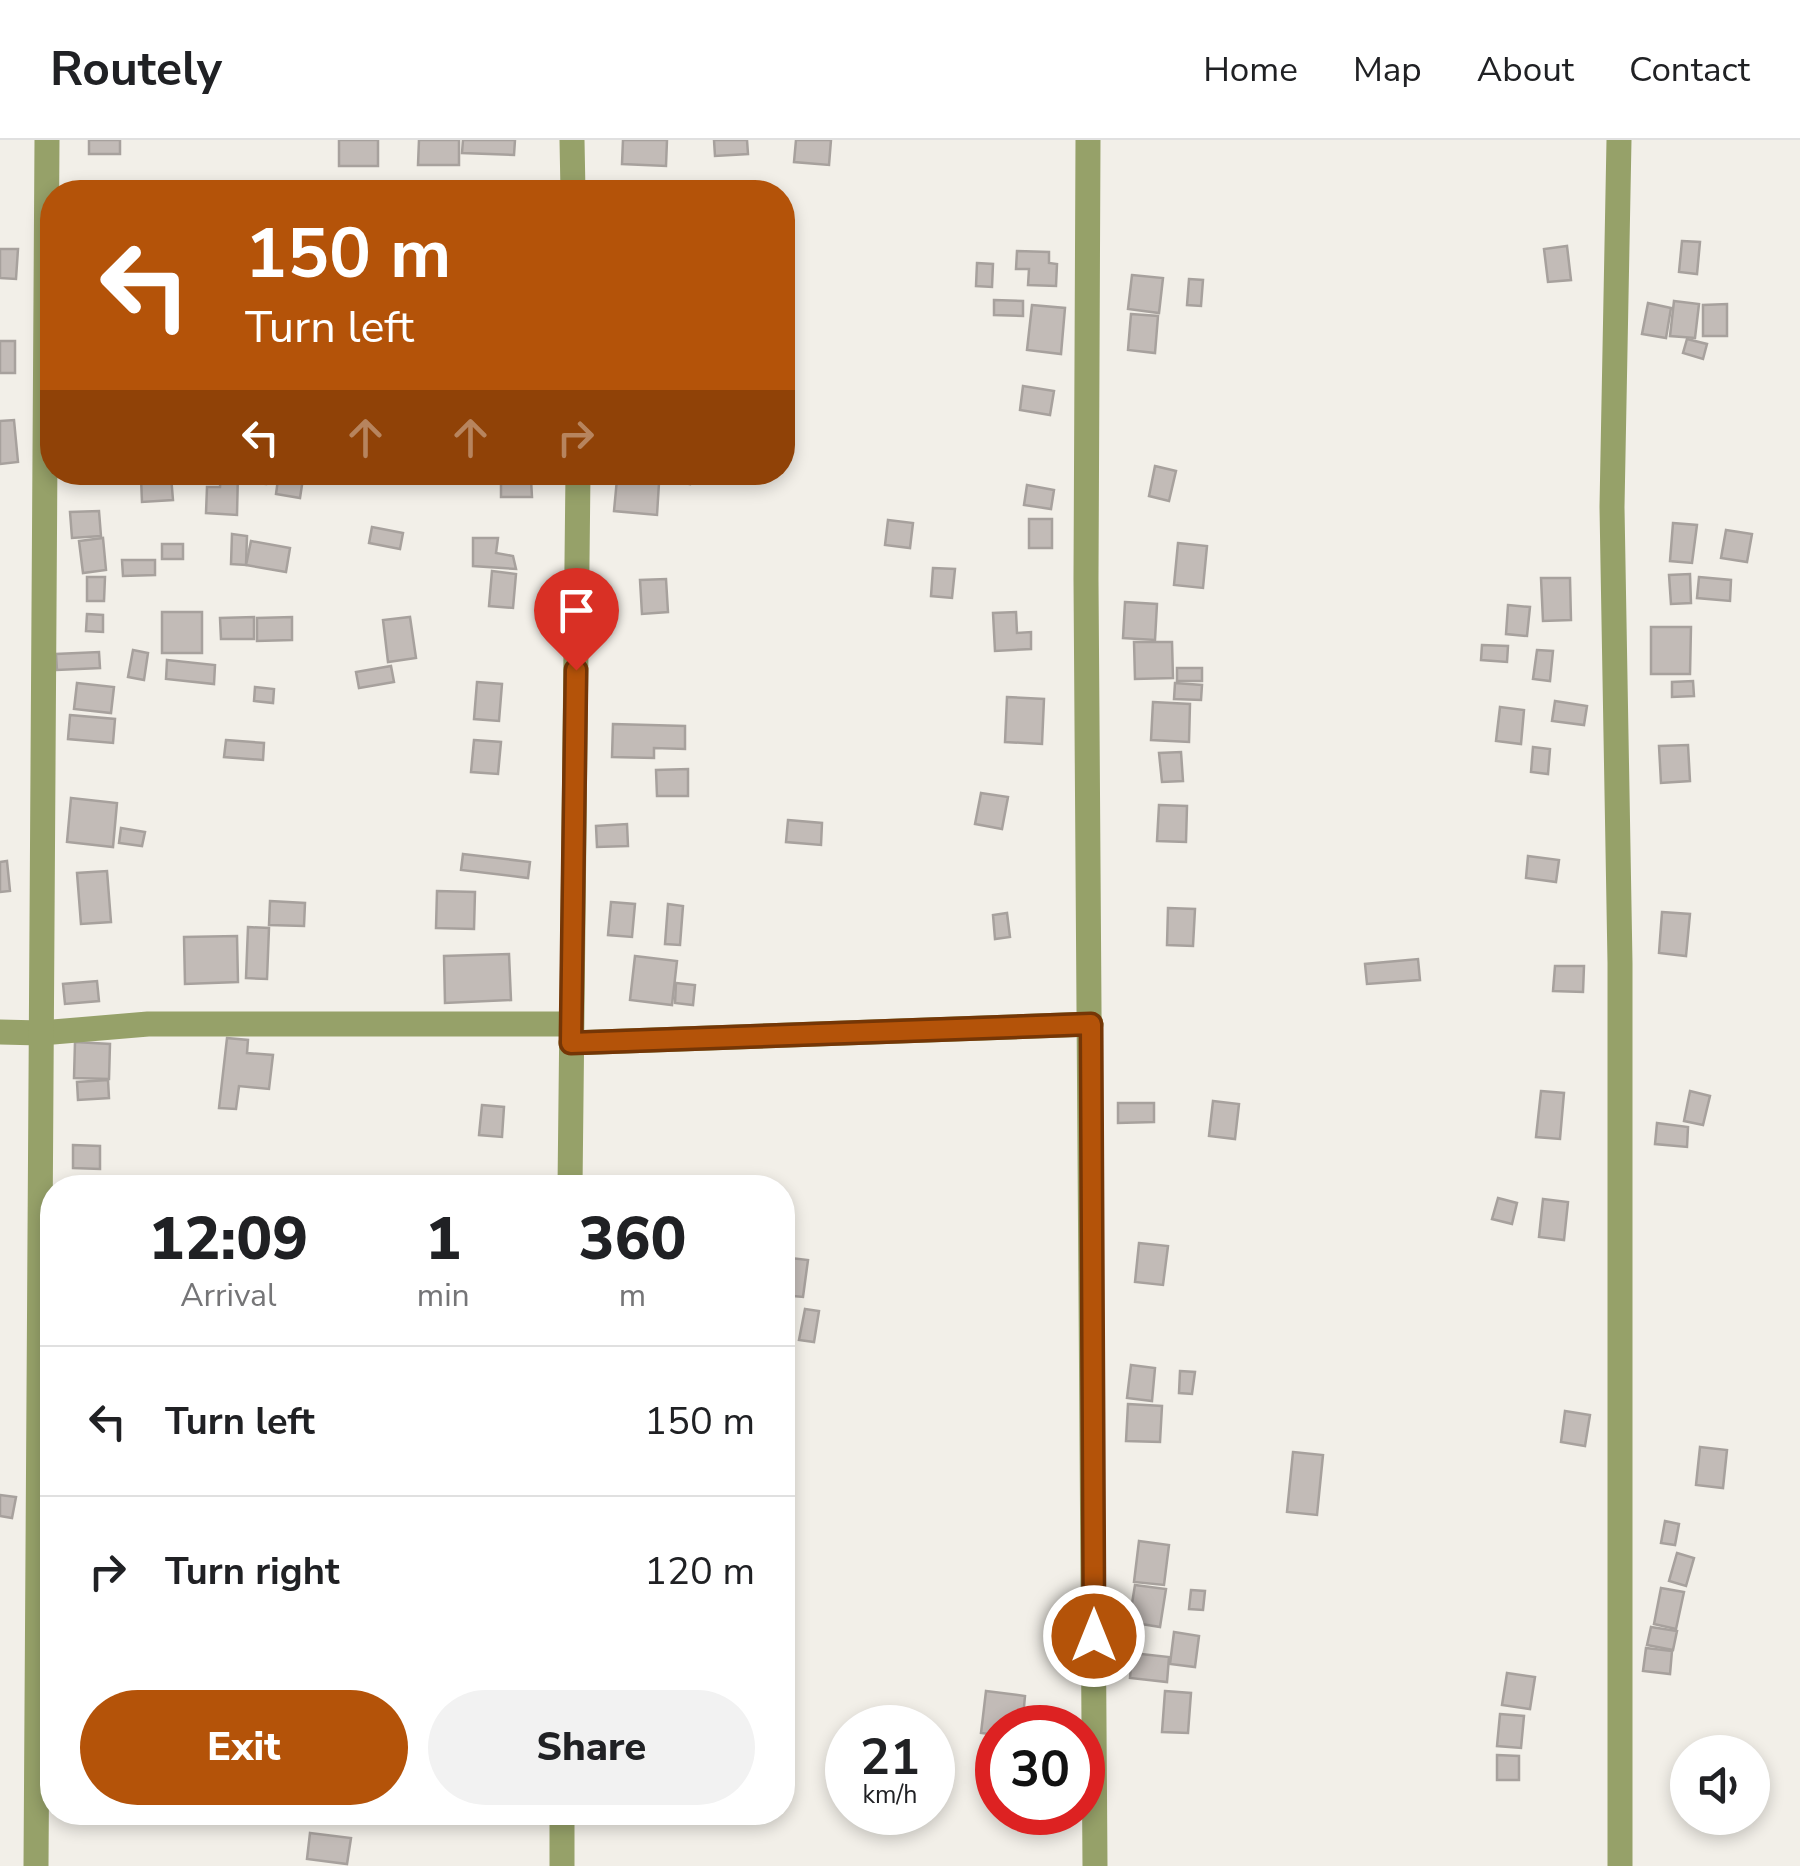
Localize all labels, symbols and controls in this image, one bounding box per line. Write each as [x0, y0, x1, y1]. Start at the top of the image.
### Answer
text: Routely [50, 36, 222, 102]
text: Home [1203, 46, 1298, 93]
text: Map [1353, 46, 1422, 93]
text: About [1477, 46, 1574, 93]
text: Contact [1629, 46, 1750, 93]
text: 150 m [245, 206, 451, 302]
icon: left [80, 220, 210, 350]
text: Turn left [245, 297, 414, 358]
icon: left [233, 410, 288, 465]
icon: ahead [338, 410, 393, 465]
icon: ahead [443, 410, 498, 465]
icon: right [548, 410, 603, 465]
pin [534, 568, 619, 671]
icon: arrive [549, 583, 604, 638]
text: 12:09 [149, 1198, 308, 1280]
text: 1 [425, 1198, 461, 1280]
text: 360 [578, 1198, 686, 1280]
text: Arrival [180, 1274, 277, 1317]
text: min [417, 1274, 470, 1317]
text: m [619, 1274, 646, 1317]
icon: left [80, 1394, 135, 1449]
text: Turn left [165, 1396, 315, 1447]
text: 150 m [644, 1396, 755, 1447]
icon: right [80, 1544, 135, 1599]
text: Turn right [165, 1546, 340, 1597]
text: 120 m [644, 1546, 755, 1597]
position arrow [1042, 1584, 1146, 1688]
button: Exit [80, 1690, 408, 1805]
button: Share [428, 1690, 755, 1805]
speed limit sign: 30 [975, 1705, 1105, 1835]
text: 21 [860, 1723, 920, 1792]
map controls [1670, 1735, 1770, 1835]
button: sound [1670, 1735, 1770, 1835]
text: km/h [862, 1778, 918, 1812]

